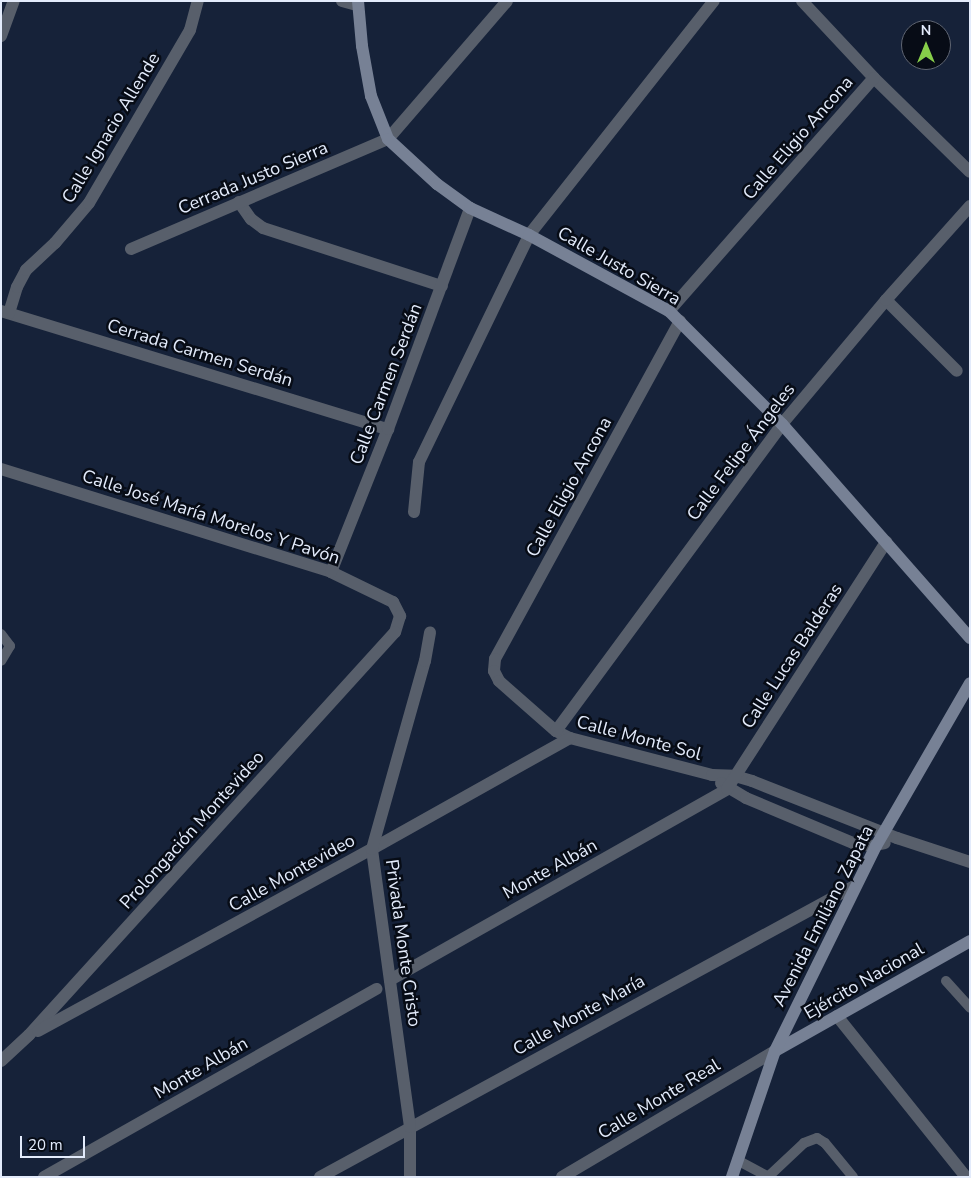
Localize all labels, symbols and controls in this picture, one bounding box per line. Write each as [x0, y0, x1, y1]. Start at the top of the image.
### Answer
north arrow [901, 20, 951, 70]
text: N [921, 21, 931, 40]
street label: Calle Ignacio Allende [58, 49, 164, 207]
street label: Calle Eligio Ancona [738, 72, 858, 204]
street label: Cerrada Justo Sierra [175, 137, 331, 219]
street label: Calle Justo Sierra [554, 222, 684, 310]
street label: Calle Carmen Serdán [345, 300, 427, 468]
street label: Cerrada Carmen Serdán [105, 314, 295, 392]
street label: Calle Felipe Ángeles [682, 379, 800, 525]
street label: Calle Eligio Ancona [522, 413, 616, 561]
street label: Calle José María Morelos Y Pavón [80, 465, 342, 569]
street label: Calle Lucas Balderas [737, 579, 847, 733]
street label: Calle Monte Sol [574, 711, 704, 765]
street label: Prolongación Montevideo [115, 746, 269, 914]
street label: Avenida Emiliano Zapata [768, 822, 878, 1010]
street label: Calle Montevideo [225, 829, 359, 917]
street label: Monte Albán [499, 834, 601, 904]
street label: Privada Monte Cristo [381, 858, 425, 1028]
street label: Ejército Nacional [800, 938, 928, 1024]
street label: Calle Monte María [509, 970, 649, 1060]
street label: Monte Albán [150, 1032, 252, 1104]
street label: Calle Monte Real [594, 1054, 724, 1144]
scale bar [22, 1126, 88, 1158]
text: 20 m [28, 1135, 63, 1155]

